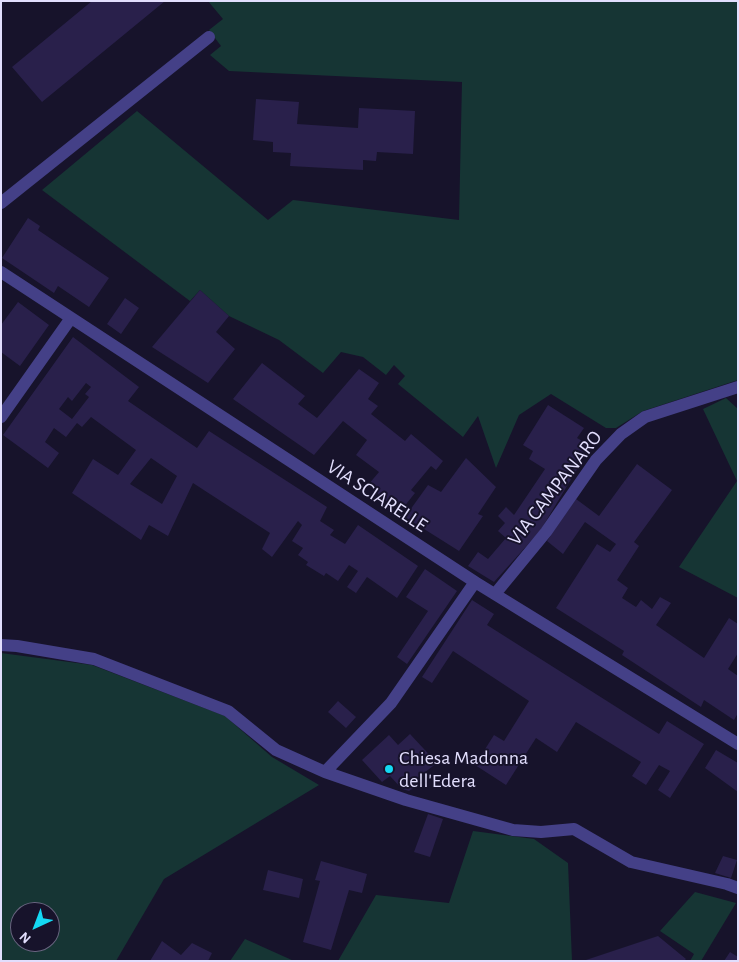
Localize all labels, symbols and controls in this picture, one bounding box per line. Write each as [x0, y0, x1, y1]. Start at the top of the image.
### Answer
street label: VIA CAMPANARO [503, 426, 607, 550]
street label: VIA SCIARELLE [322, 455, 432, 537]
place label: Chiesa Madonna dell'Edera [399, 746, 528, 793]
marker: Chiesa Madonna dell'Edera [383, 763, 395, 775]
north arrow [10, 902, 60, 952]
text: N [17, 929, 34, 946]

